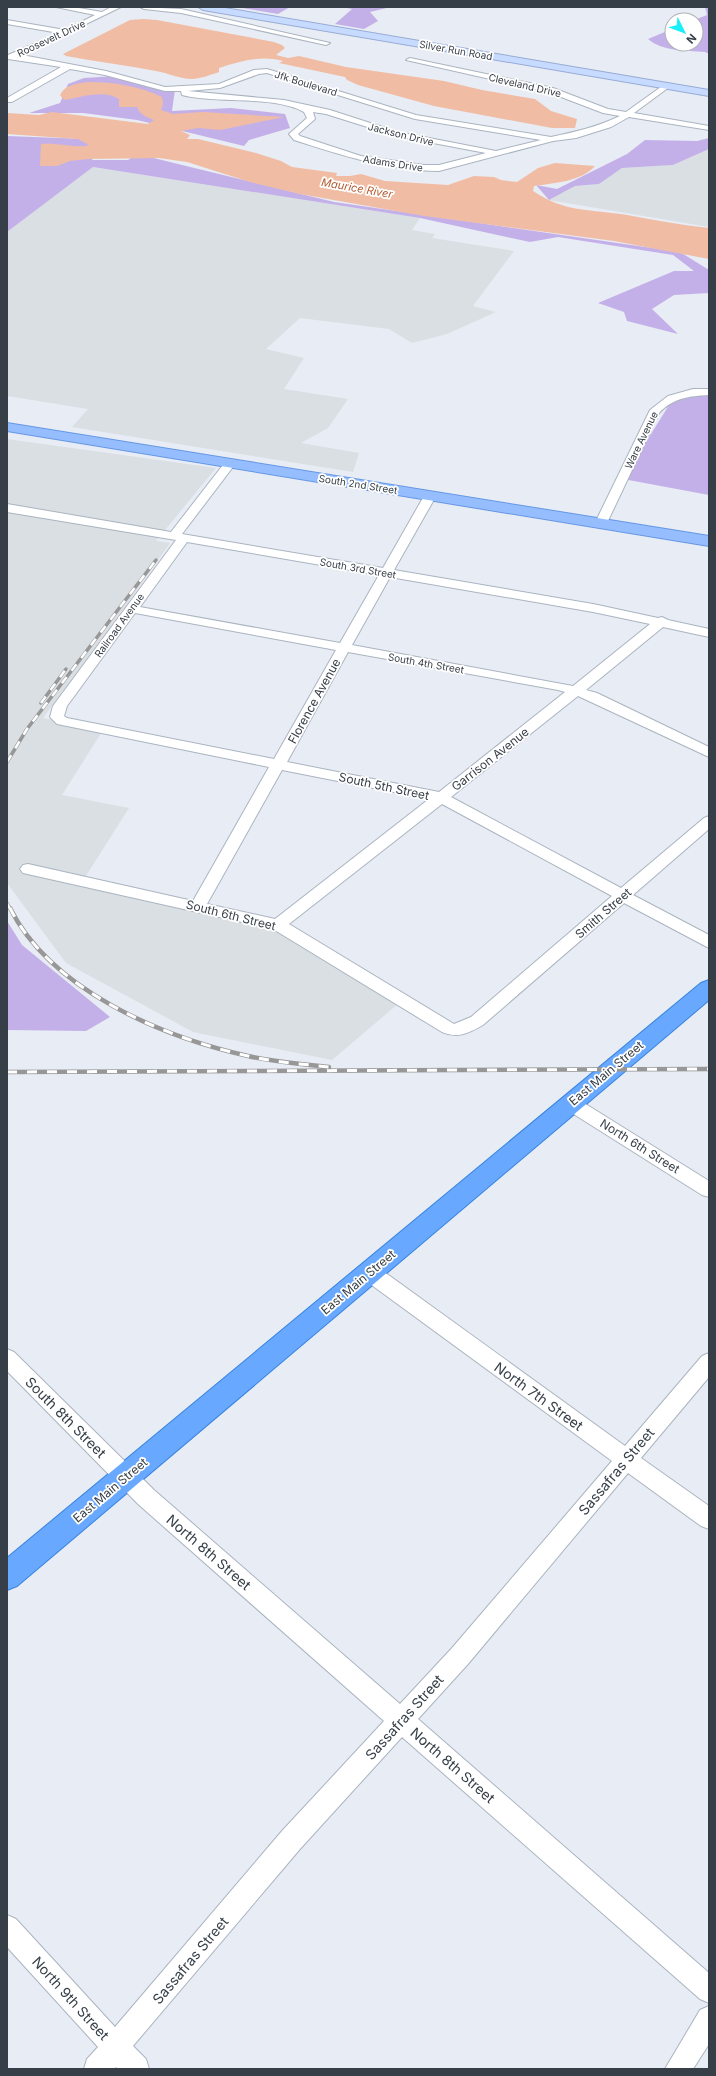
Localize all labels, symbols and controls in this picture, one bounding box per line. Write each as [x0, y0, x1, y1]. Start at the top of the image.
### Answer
north arrow [664, 12, 704, 52]
street label: Roosevelt Drive [15, 17, 87, 59]
text: N [683, 31, 699, 46]
street label: Silver Run Road [418, 38, 494, 62]
street label: Jfk Boulevard [273, 68, 339, 98]
street label: Cleveland Drive [487, 71, 563, 99]
street label: Jackson Drive [367, 120, 435, 148]
street label: Adams Drive [362, 152, 424, 174]
water label: Maurice River [320, 175, 395, 201]
street label: Ware Avenue [622, 409, 660, 471]
street label: South 2nd Street [318, 472, 399, 496]
street label: South 3rd Street [319, 555, 398, 581]
street label: Railroad Avenue [92, 591, 146, 659]
street label: South 4th Street [387, 650, 466, 676]
street label: Florence Avenue [284, 656, 344, 746]
street label: Garrison Avenue [448, 724, 532, 794]
street label: South 5th Street [337, 769, 431, 803]
street label: Smith Street [572, 885, 634, 941]
street label: South 6th Street [185, 897, 278, 933]
street label: East Main Street [566, 1038, 646, 1108]
street label: North 6th Street [597, 1116, 683, 1177]
street label: East Main Street [318, 1247, 398, 1317]
street label: North 7th Street [491, 1358, 587, 1434]
street label: South 8th Street [22, 1373, 110, 1461]
street label: Sassafras Street [575, 1424, 658, 1518]
street label: East Main Street [70, 1455, 150, 1525]
street label: North 8th Street [163, 1511, 255, 1594]
street label: Sassafras Street [361, 1671, 447, 1763]
street label: North 8th Street [407, 1724, 499, 1807]
street label: Sassafras Street [149, 1913, 232, 2007]
street label: North 9th Street [29, 1953, 113, 2044]

